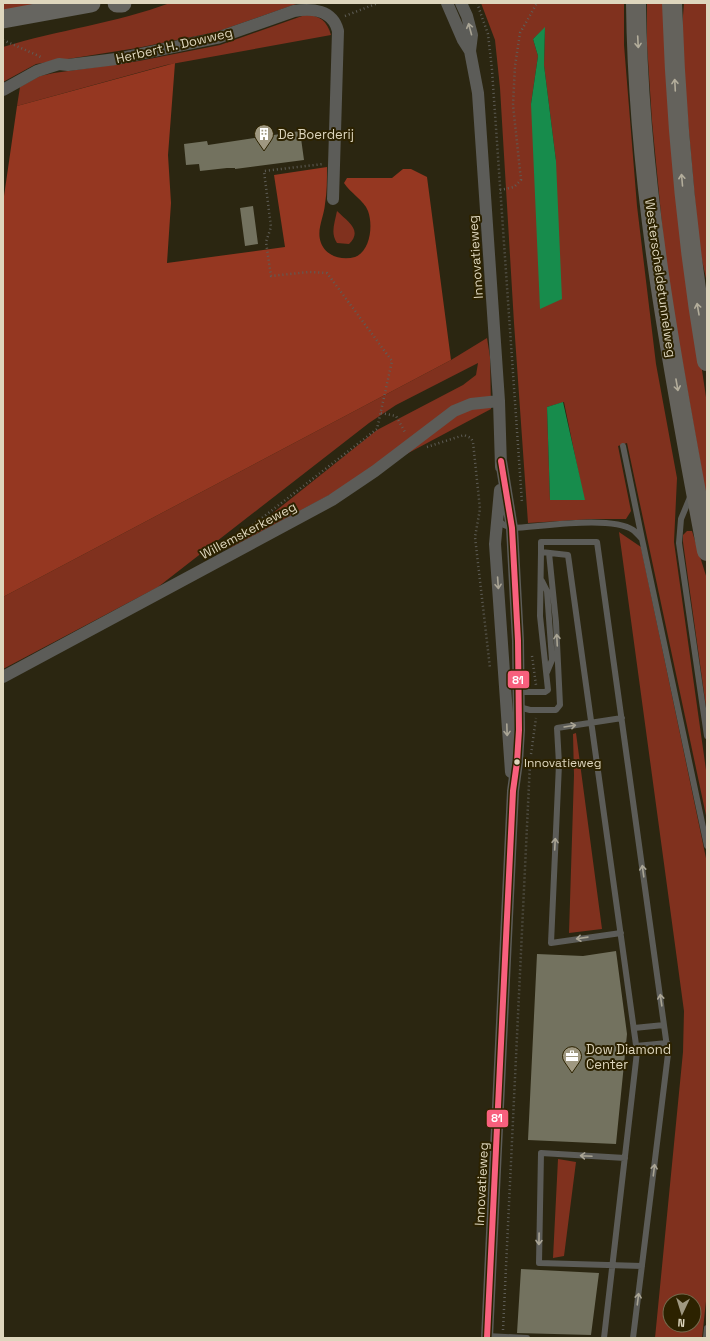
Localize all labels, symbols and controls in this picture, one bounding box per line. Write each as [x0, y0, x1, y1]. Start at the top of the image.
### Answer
one-way arrow [466, 22, 473, 35]
street label: Herbert H. Dowweg [114, 24, 234, 67]
one-way arrow [634, 35, 641, 48]
one-way arrow [672, 79, 679, 92]
building icon: De Boerderij [253, 123, 275, 151]
place label: De Boerderij [278, 126, 354, 143]
one-way arrow [679, 174, 686, 187]
street label: Westerscheldetunnelweg [641, 198, 680, 359]
street label: Innovatieweg [464, 215, 487, 299]
one-way arrow [694, 303, 702, 316]
one-way arrow [673, 378, 681, 391]
street label: Willemskerkeweg [197, 498, 299, 563]
one-way arrow [494, 576, 501, 589]
one-way arrow [553, 634, 560, 647]
line badge: 81 [507, 670, 530, 689]
text: 81 [512, 673, 524, 687]
one-way arrow [563, 722, 576, 730]
one-way arrow [503, 723, 511, 736]
place label: Innovatieweg [524, 755, 601, 771]
marker: Innovatieweg [512, 757, 522, 767]
one-way arrow [552, 838, 559, 851]
one-way arrow [639, 865, 647, 878]
one-way arrow [576, 934, 589, 942]
one-way arrow [657, 994, 665, 1007]
place label: Dow Diamond Center [586, 1041, 671, 1073]
office icon: Dow Diamond Center [561, 1045, 583, 1073]
line badge: 81 [486, 1109, 509, 1128]
text: 81 [491, 1111, 503, 1125]
street label: Innovatieweg [471, 1142, 492, 1226]
one-way arrow [580, 1152, 593, 1160]
one-way arrow [650, 1164, 658, 1177]
one-way arrow [535, 1232, 543, 1245]
one-way arrow [634, 1293, 642, 1306]
north arrow [662, 1293, 702, 1333]
text: N [677, 1316, 685, 1330]

